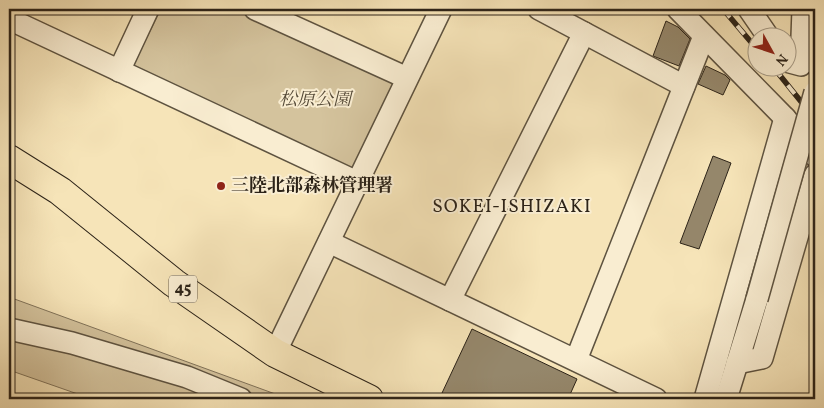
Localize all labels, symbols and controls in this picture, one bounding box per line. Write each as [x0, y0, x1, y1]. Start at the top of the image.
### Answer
north arrow [746, 28, 796, 78]
text: N [770, 49, 791, 69]
park label: 松原公園 [279, 88, 354, 113]
place label: 三陸北部森林管理署 [231, 174, 393, 199]
marker: 三陸北部森林管理署 [215, 180, 227, 192]
district label: SOKEI-ISHIZAKI [432, 194, 592, 220]
road number: 45 [169, 276, 197, 302]

